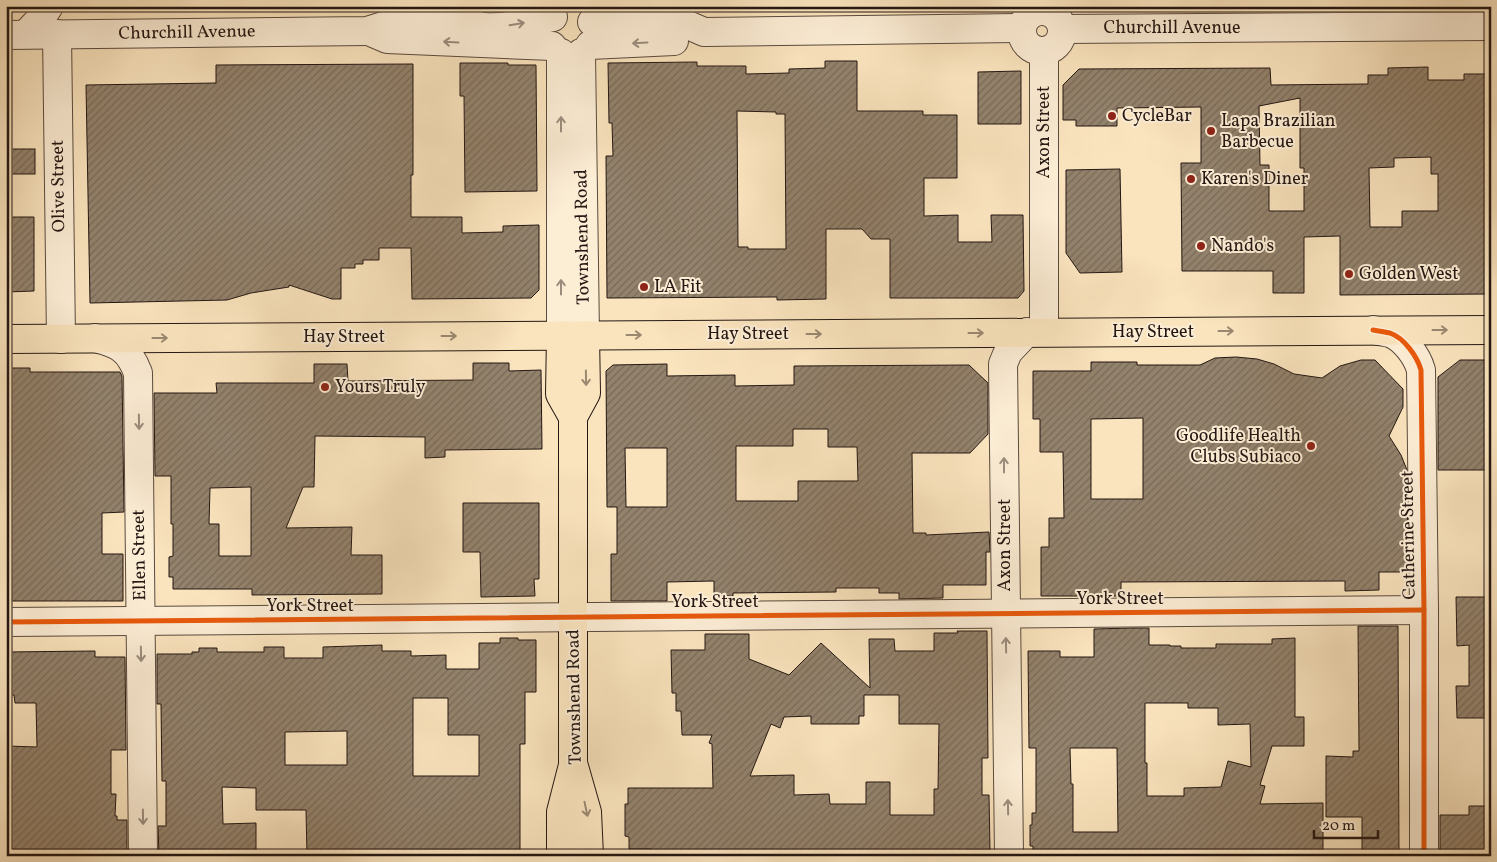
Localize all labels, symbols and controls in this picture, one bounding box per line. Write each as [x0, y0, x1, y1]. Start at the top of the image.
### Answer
street label: Churchill Avenue [1103, 16, 1241, 41]
street label: Churchill Avenue [118, 19, 256, 47]
one-way arrow [509, 19, 525, 29]
one-way arrow [443, 37, 459, 46]
one-way arrow [632, 38, 648, 47]
street label: Axon Street [1032, 86, 1057, 178]
place label: CycleBar [1122, 104, 1192, 129]
place label: Lapa Brazilian Barbecue [1221, 109, 1336, 155]
marker: CycleBar [1106, 110, 1118, 122]
one-way arrow [556, 116, 566, 132]
marker: Lapa Brazilian Barbecue [1205, 125, 1217, 137]
street label: Olive Street [46, 139, 72, 233]
place label: Karen's Diner [1201, 167, 1309, 192]
street label: Townshend Road [569, 169, 597, 305]
marker: Karen's Diner [1185, 173, 1197, 185]
place label: Nando's [1211, 234, 1274, 259]
marker: Nando's [1195, 240, 1207, 252]
place label: Golden West [1359, 262, 1459, 287]
marker: Golden West [1343, 268, 1355, 280]
place label: LA Fit [654, 275, 702, 300]
one-way arrow [556, 279, 566, 295]
marker: LA Fit [638, 281, 650, 293]
street label: Hay Street [1112, 320, 1194, 345]
street label: Hay Street [707, 322, 789, 347]
street label: Hay Street [303, 325, 385, 350]
one-way arrow [1431, 325, 1447, 335]
one-way arrow [1218, 326, 1234, 336]
one-way arrow [968, 328, 984, 338]
one-way arrow [805, 329, 821, 339]
one-way arrow [625, 330, 641, 340]
one-way arrow [440, 331, 456, 341]
one-way arrow [152, 333, 168, 343]
one-way arrow [581, 370, 591, 386]
place label: Yours Truly [335, 375, 426, 400]
marker: Yours Truly [319, 381, 331, 393]
one-way arrow [134, 414, 144, 430]
place label: Goodlife Health Clubs Subiaco [1176, 424, 1301, 470]
marker: Goodlife Health Clubs Subiaco [1305, 440, 1317, 452]
one-way arrow [999, 457, 1009, 473]
street label: Catherine Street [1395, 470, 1423, 600]
street label: Axon Street [993, 499, 1018, 591]
street label: Ellen Street [127, 509, 153, 601]
street label: York Street [1076, 587, 1164, 612]
street label: York Street [671, 590, 759, 615]
street label: York Street [266, 594, 354, 619]
street label: Townshend Road [561, 629, 589, 765]
one-way arrow [1001, 637, 1010, 653]
one-way arrow [136, 646, 146, 662]
one-way arrow [1003, 799, 1013, 816]
one-way arrow [581, 800, 591, 816]
scale bar [1314, 807, 1378, 839]
one-way arrow [138, 808, 148, 825]
text: 20 m [1322, 816, 1355, 837]

